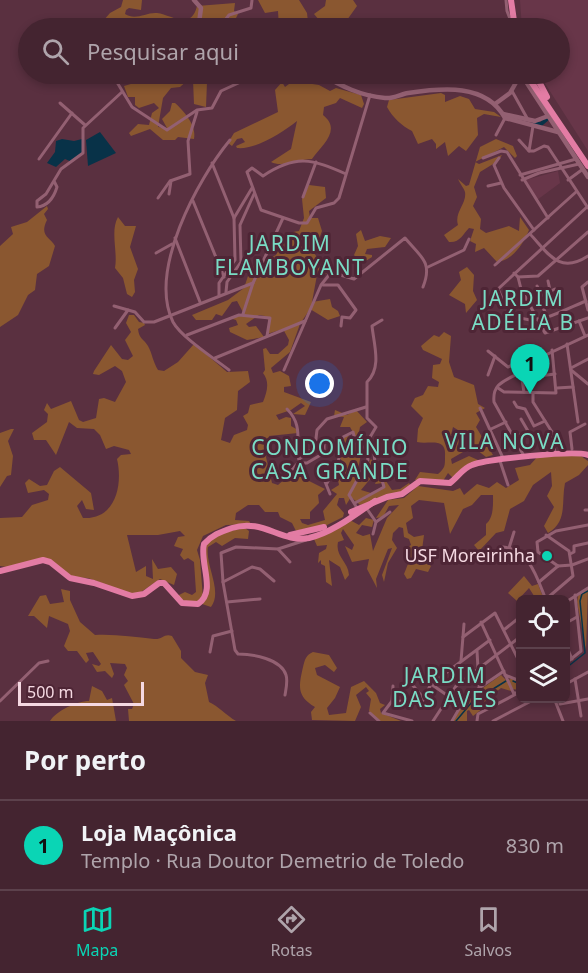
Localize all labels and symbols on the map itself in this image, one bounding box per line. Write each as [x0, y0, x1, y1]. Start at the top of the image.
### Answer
district label: JARDIM FLAMBOYANT [215, 229, 365, 281]
district label: JARDIM ADÉLIA B [471, 284, 575, 336]
pin: 1 [510, 344, 550, 394]
your location [305, 369, 334, 398]
district label: VILA NOVA [445, 427, 565, 455]
district label: CONDOMÍNIO CASA GRANDE [251, 433, 409, 485]
place label: USF Moreirinha [404, 543, 535, 567]
marker: USF Moreirinha [540, 549, 554, 563]
district label: JARDIM DAS AVES [392, 661, 498, 713]
scale bar [18, 679, 144, 706]

